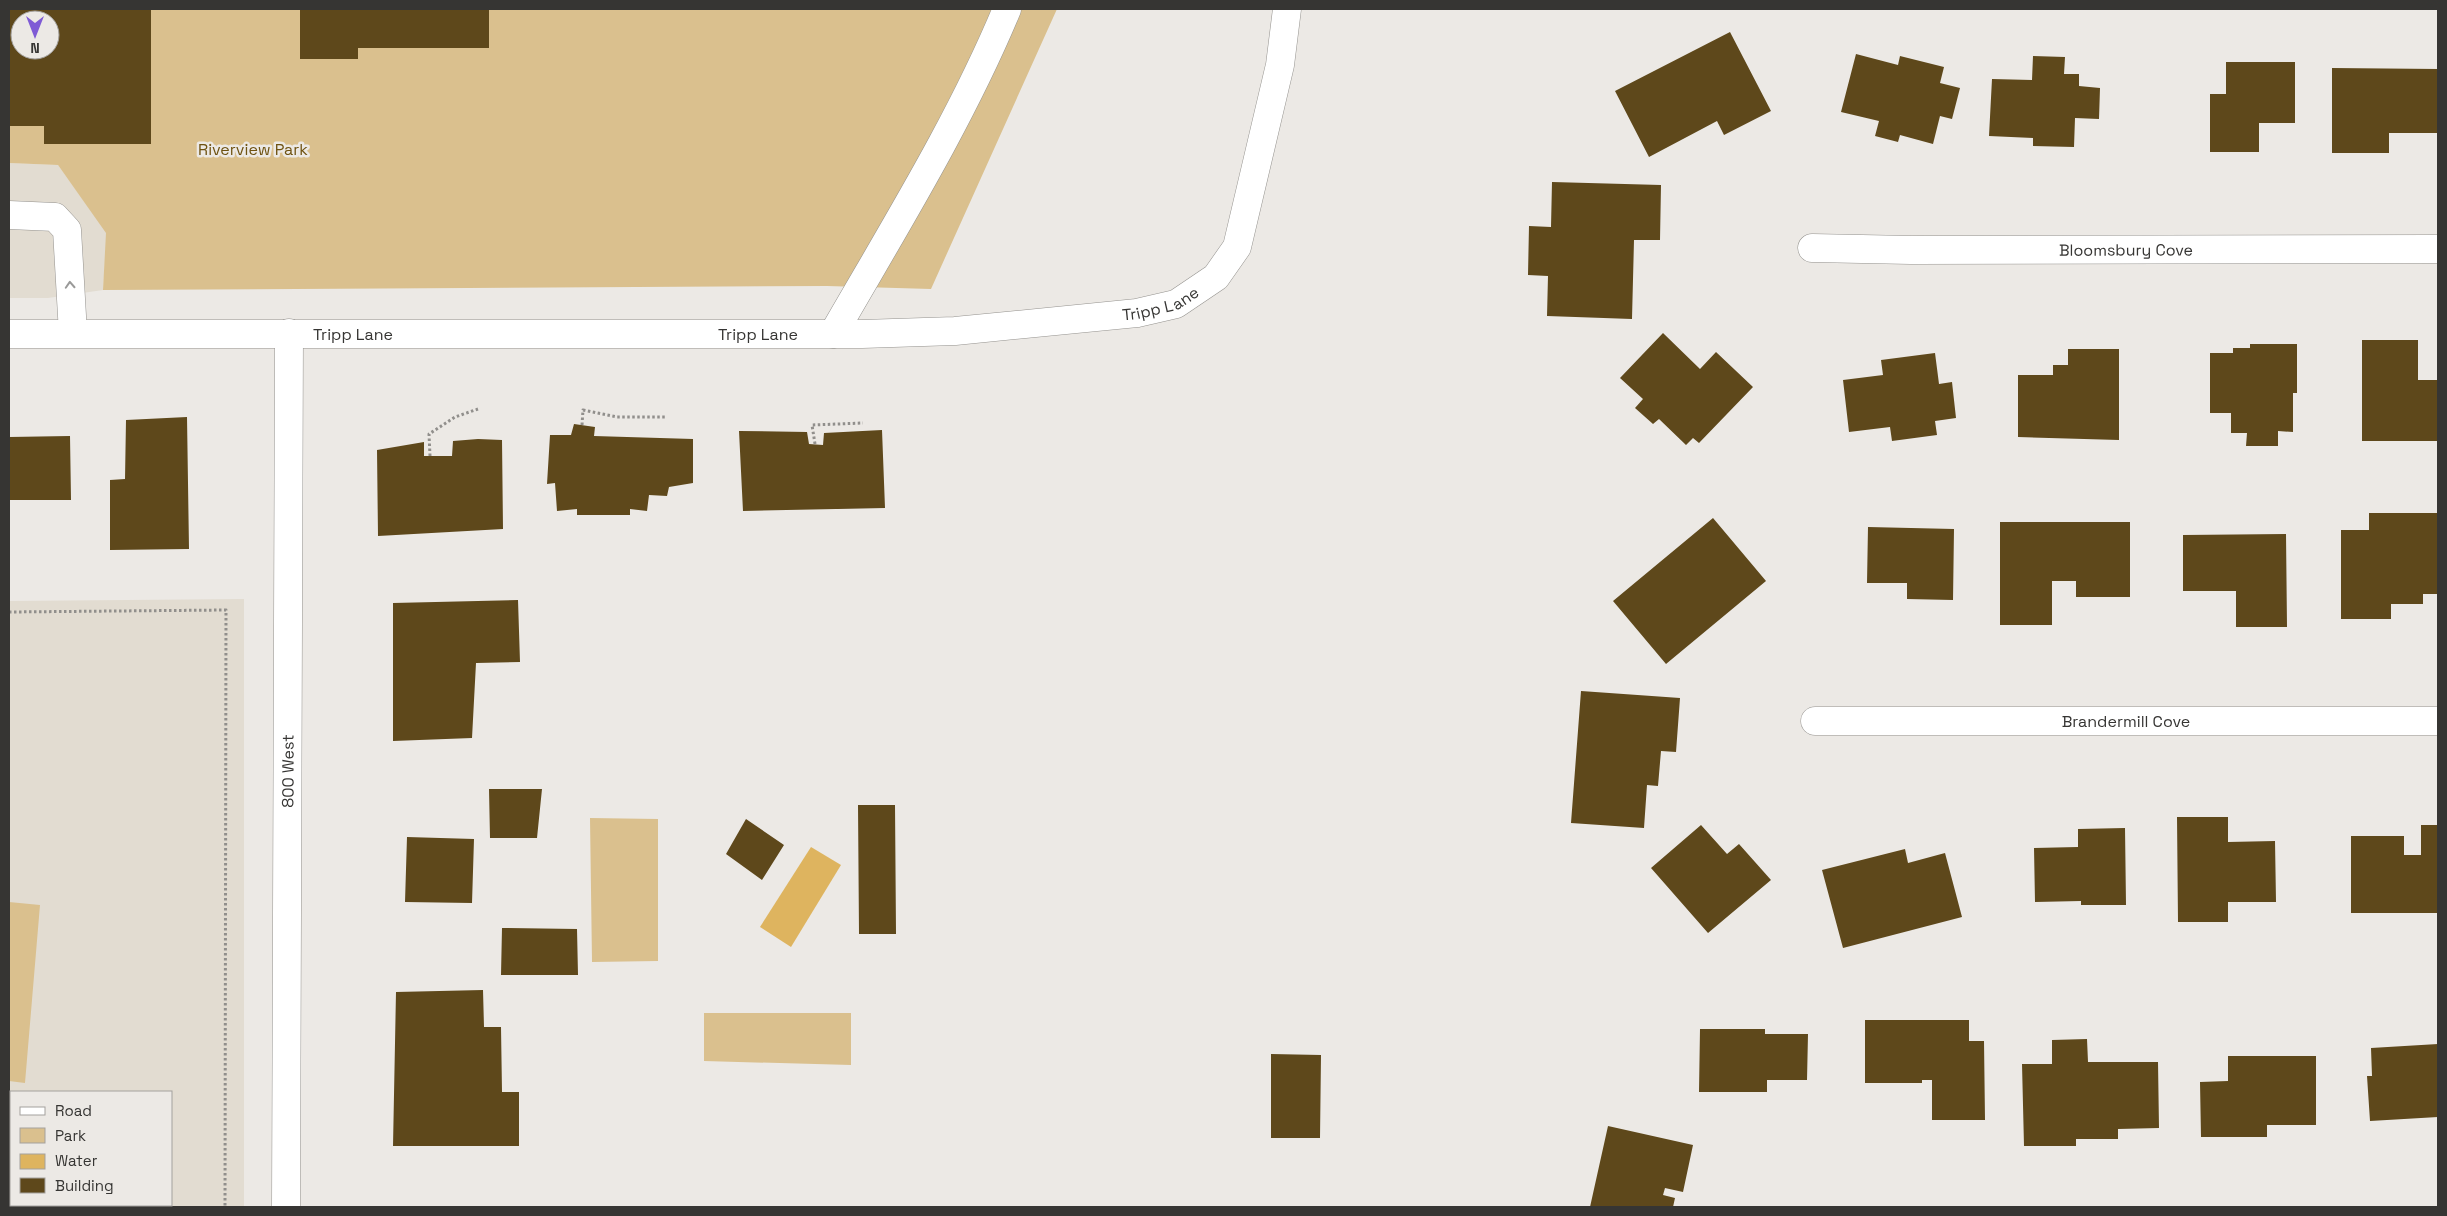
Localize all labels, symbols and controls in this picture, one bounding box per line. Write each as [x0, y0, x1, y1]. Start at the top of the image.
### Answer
north arrow [10, 10, 60, 60]
text: N [30, 39, 40, 57]
park label: Riverview Park [198, 139, 308, 160]
street label: Bloomsbury Cove [2059, 239, 2193, 261]
one-way arrow [64, 281, 75, 289]
street label: Tripp Lane [1121, 282, 1203, 325]
street label: Tripp Lane [313, 324, 393, 345]
street label: Tripp Lane [718, 324, 798, 345]
street label: Brandermill Cove [2062, 711, 2190, 732]
street label: 800 West [277, 734, 299, 808]
legend [10, 1091, 172, 1206]
text: Road [55, 1101, 92, 1120]
text: Park [55, 1126, 86, 1145]
text: Water [55, 1151, 98, 1170]
text: Building [55, 1176, 114, 1195]

